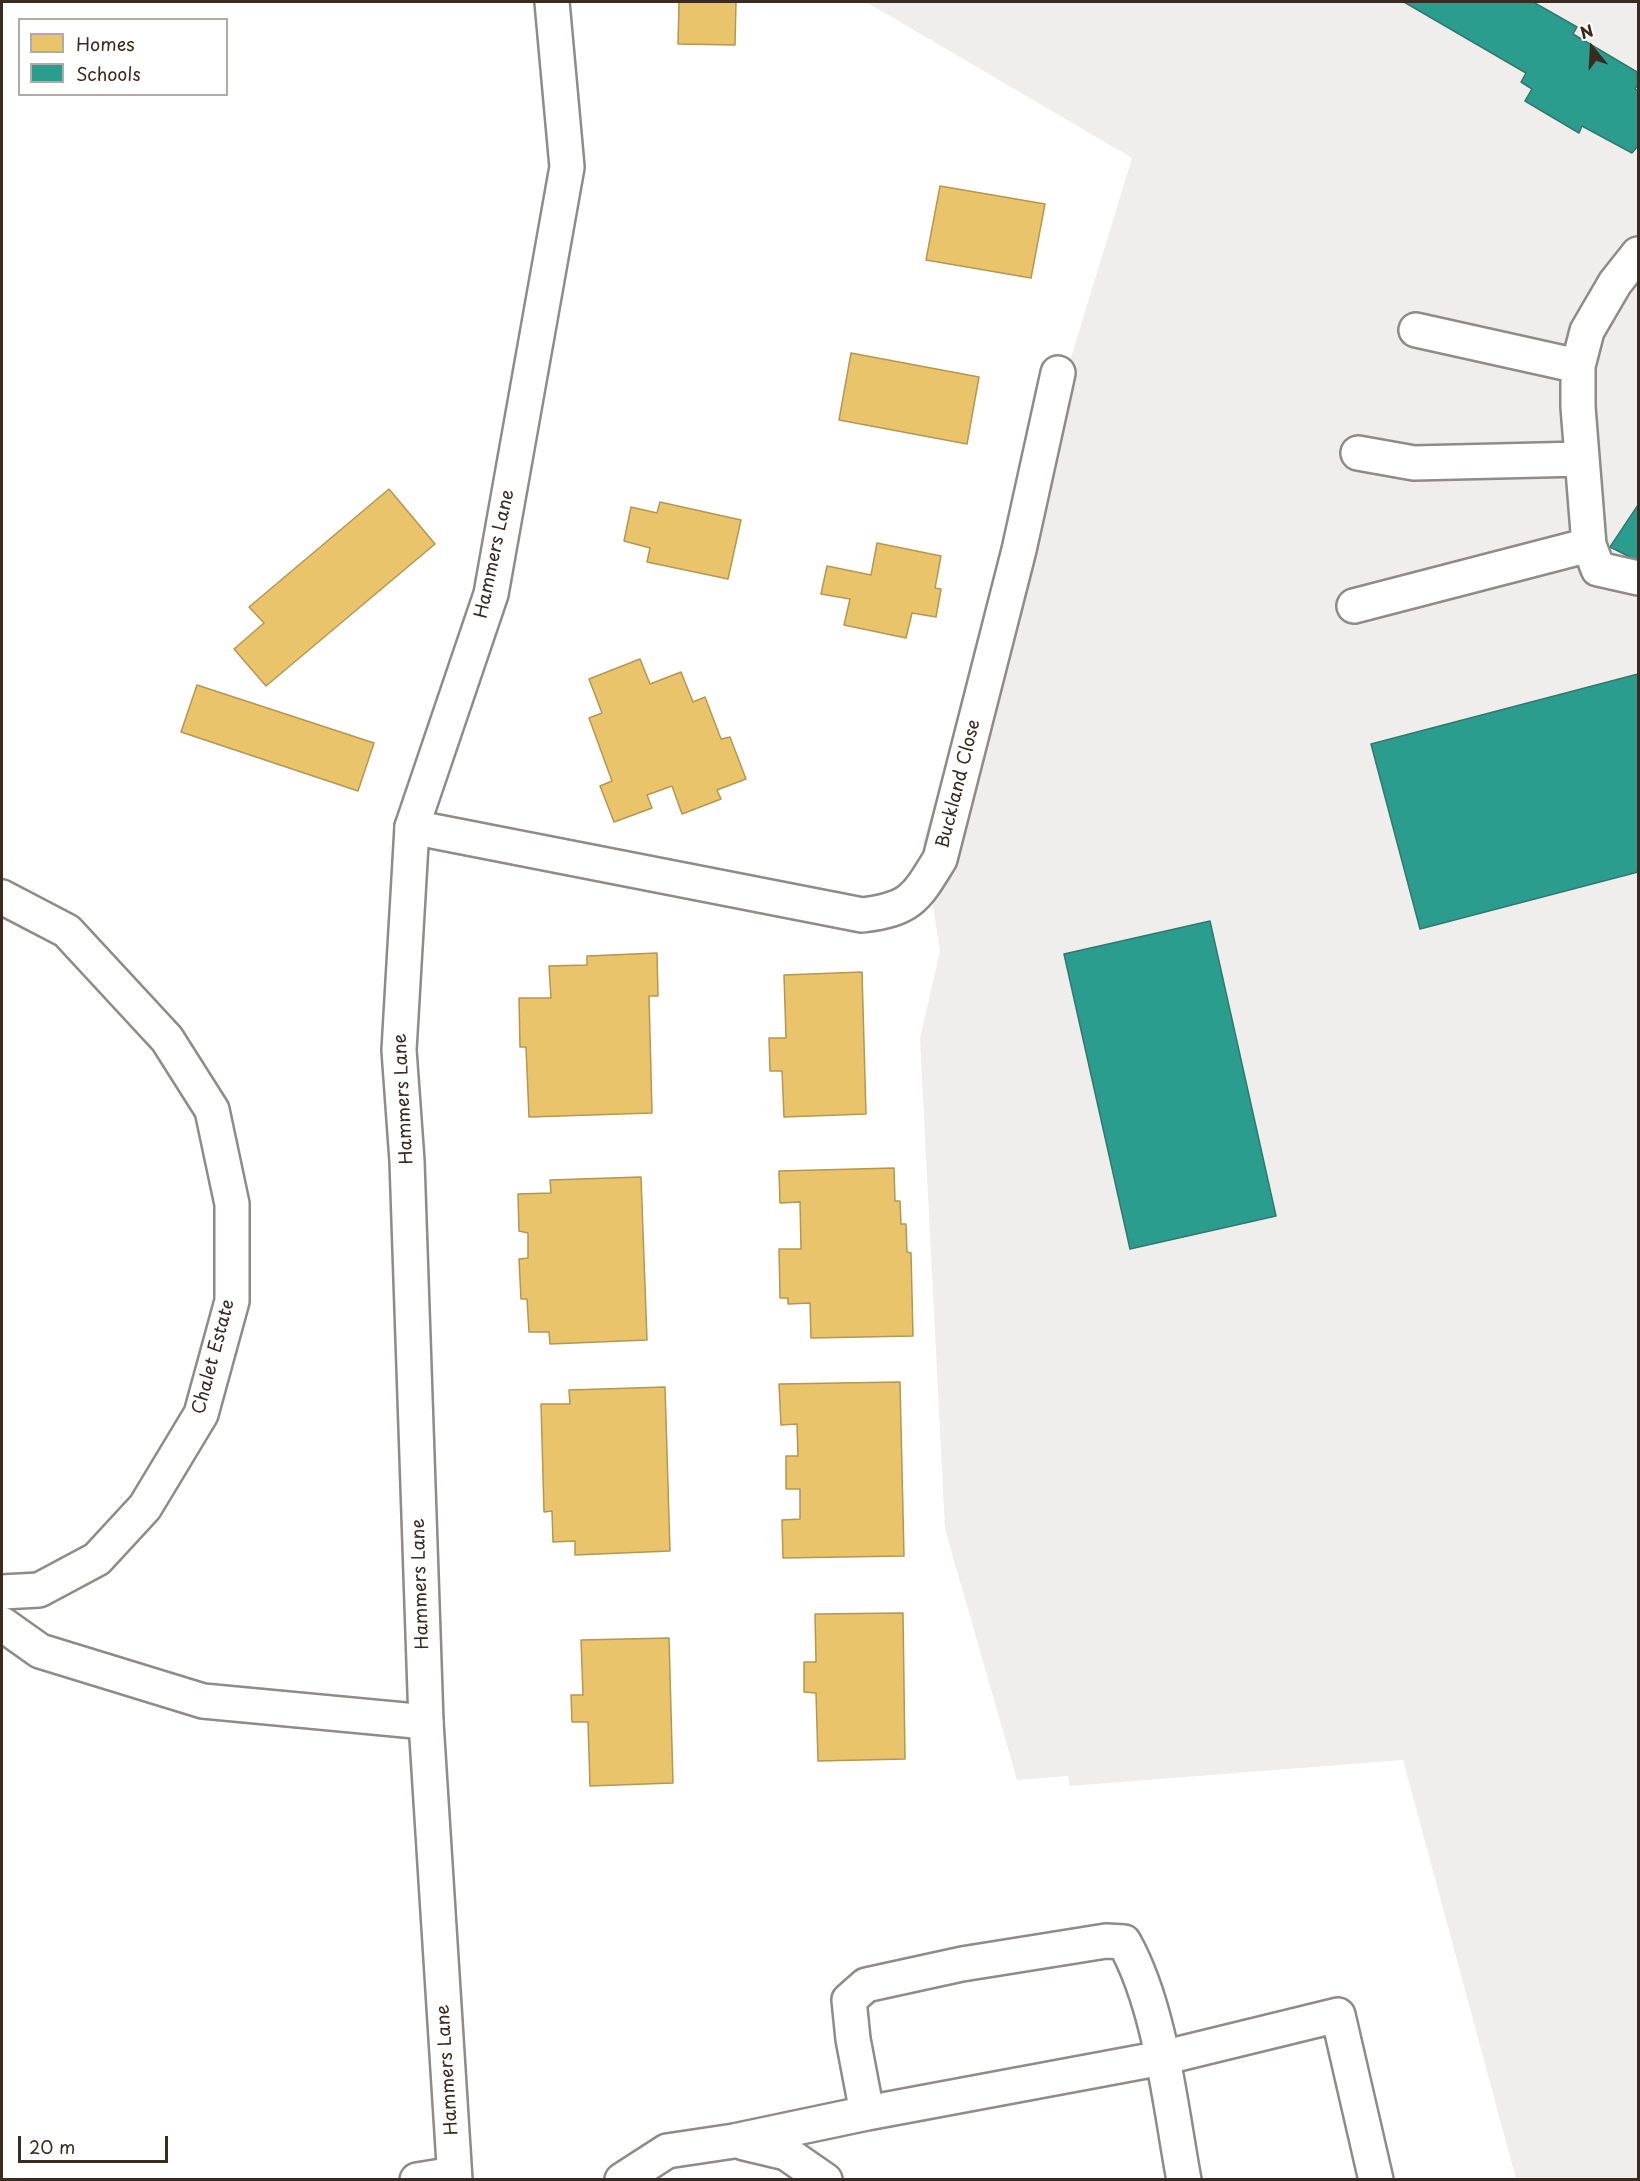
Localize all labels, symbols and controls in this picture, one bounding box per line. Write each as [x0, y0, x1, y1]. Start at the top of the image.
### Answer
legend [18, 18, 228, 96]
north arrow [1562, 18, 1622, 78]
text: N [1577, 18, 1596, 44]
text: Homes [76, 30, 134, 57]
text: Schools [76, 60, 141, 87]
street label: Hammers Lane [471, 488, 519, 620]
street label: Buckland Close [933, 717, 985, 851]
street label: Hammers Lane [390, 1033, 418, 1165]
street label: Chalet Estate [188, 1297, 240, 1417]
street label: Hammers Lane [408, 1518, 434, 1650]
street label: Hammers Lane [433, 2004, 463, 2136]
scale bar [21, 2124, 171, 2162]
text: 20 m [29, 2133, 75, 2160]

